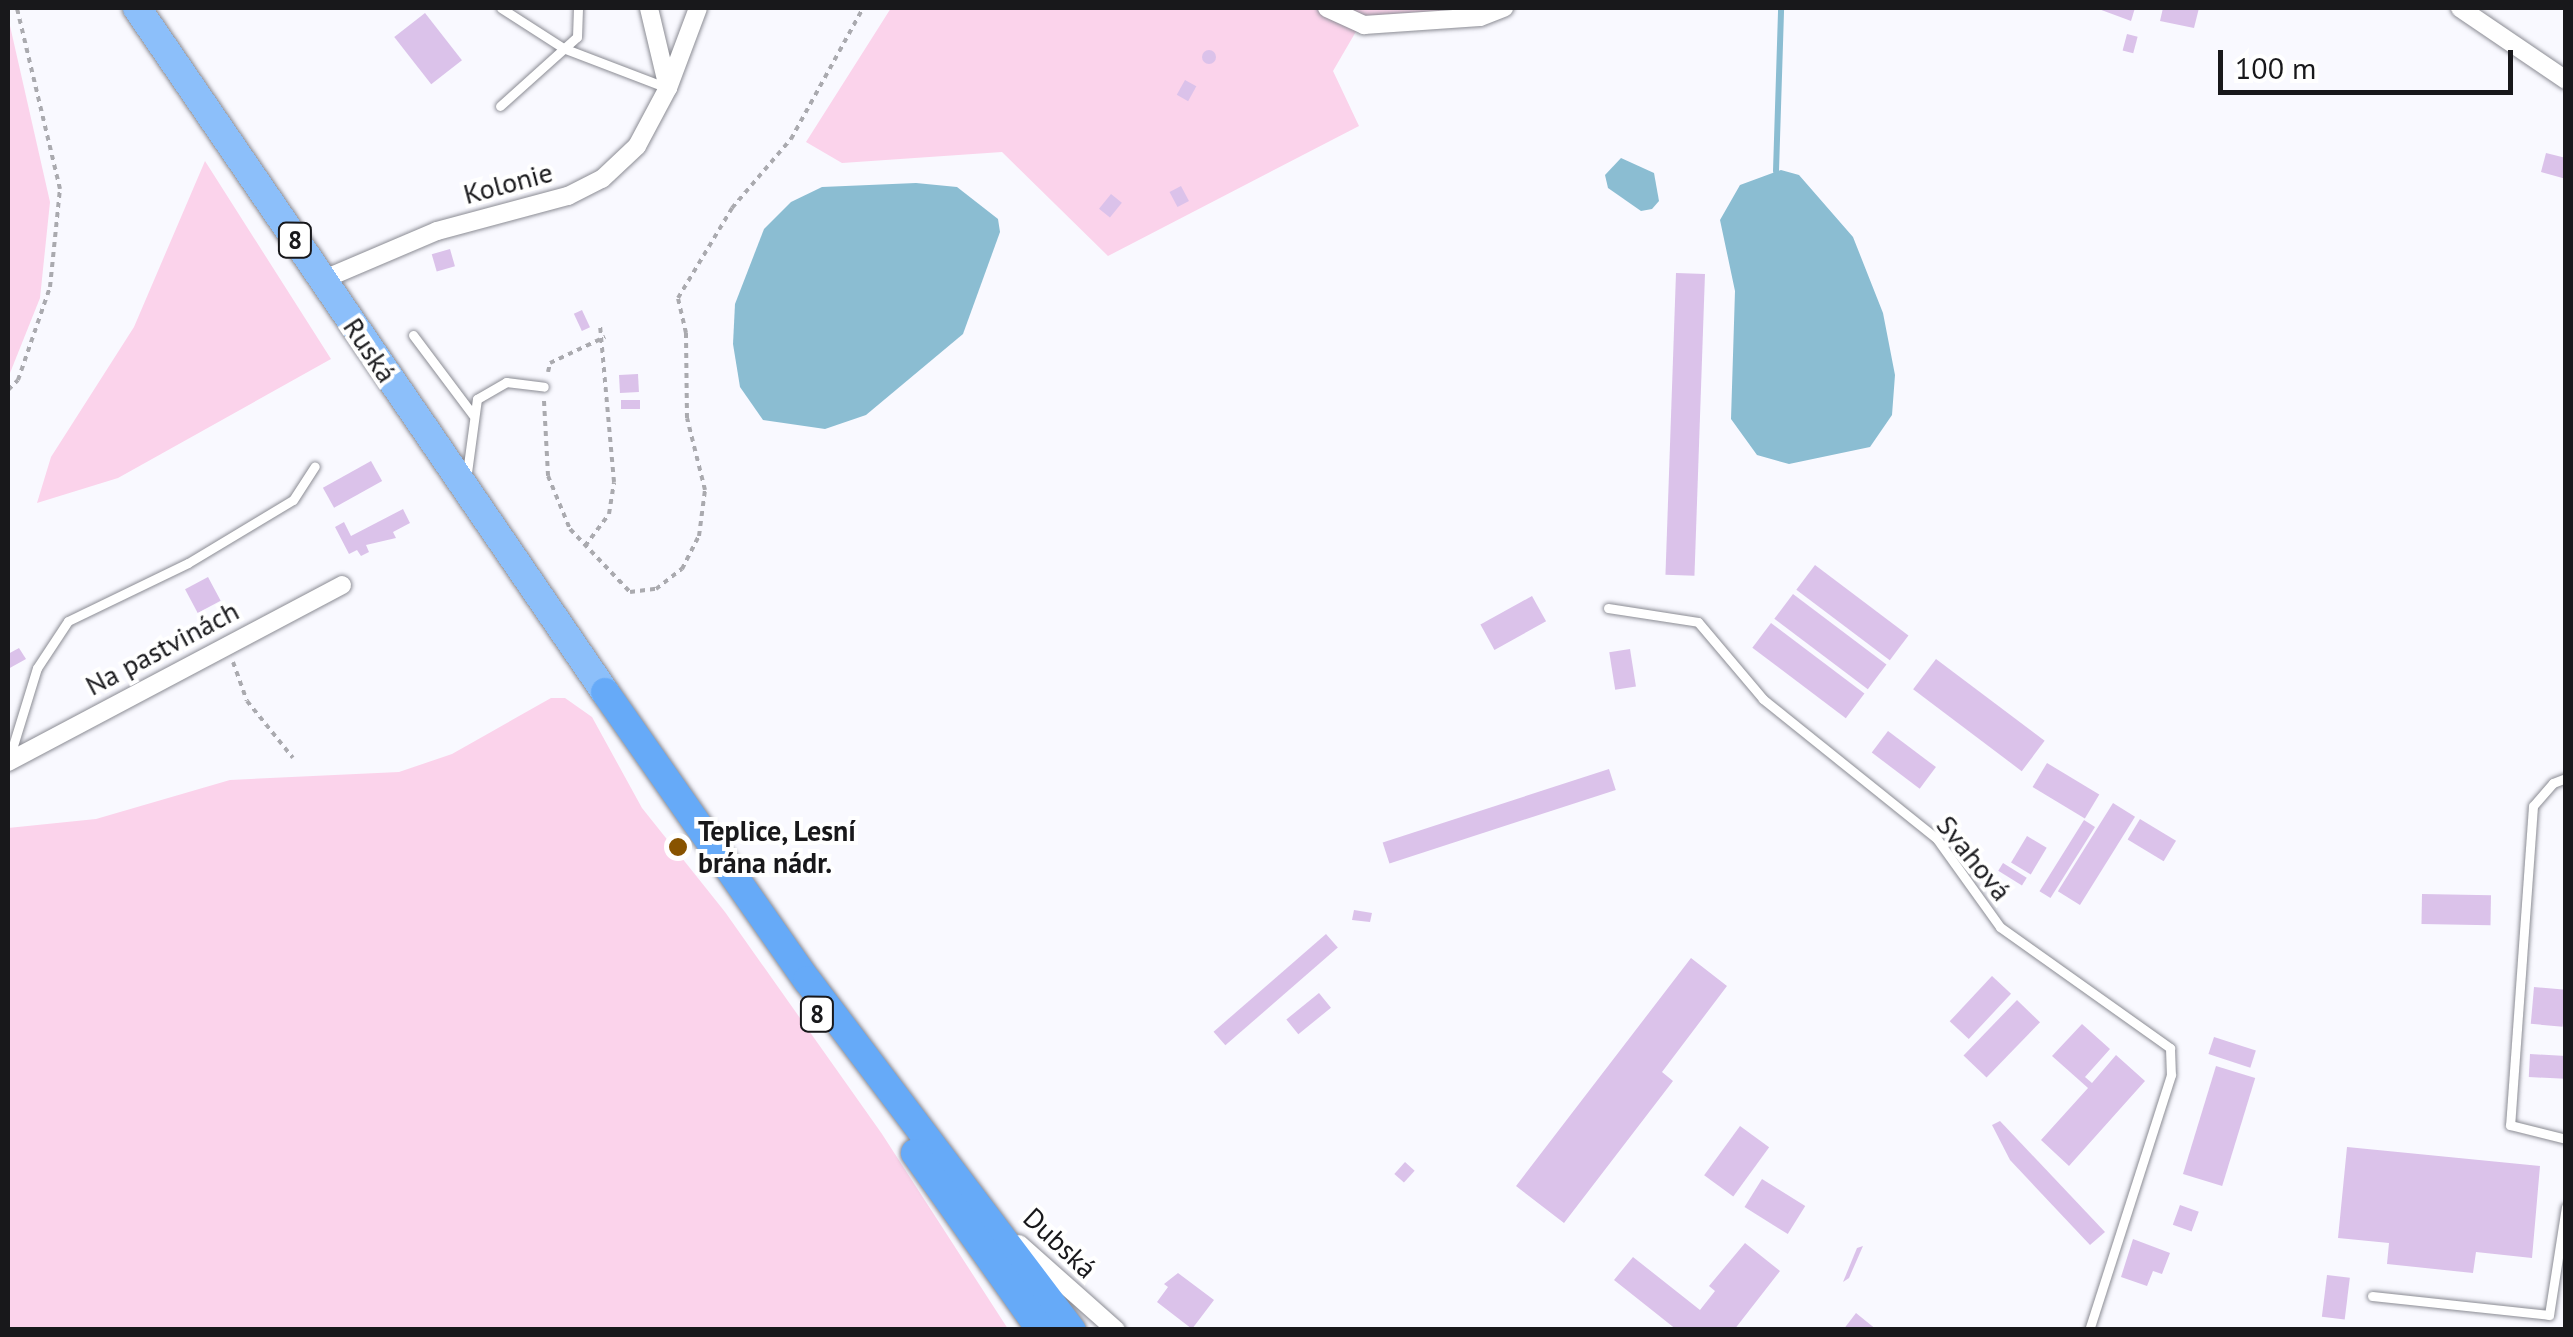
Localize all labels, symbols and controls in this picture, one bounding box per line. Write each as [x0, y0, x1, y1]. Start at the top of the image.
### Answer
scale bar [2223, 30, 2518, 92]
text: 100 m [2235, 48, 2316, 87]
street label: Kolonie [460, 155, 556, 211]
road number: 8 [278, 220, 312, 260]
street label: Ruská [336, 311, 404, 389]
street label: Na pastvinách [80, 594, 244, 702]
street label: Svahová [1930, 809, 2018, 907]
place label: Teplice, Lesní brána nádr. [698, 814, 858, 880]
marker: Teplice, Lesní brána nádr. [667, 836, 689, 858]
road number: 8 [800, 994, 834, 1034]
street label: Dubská [1017, 1201, 1103, 1285]

